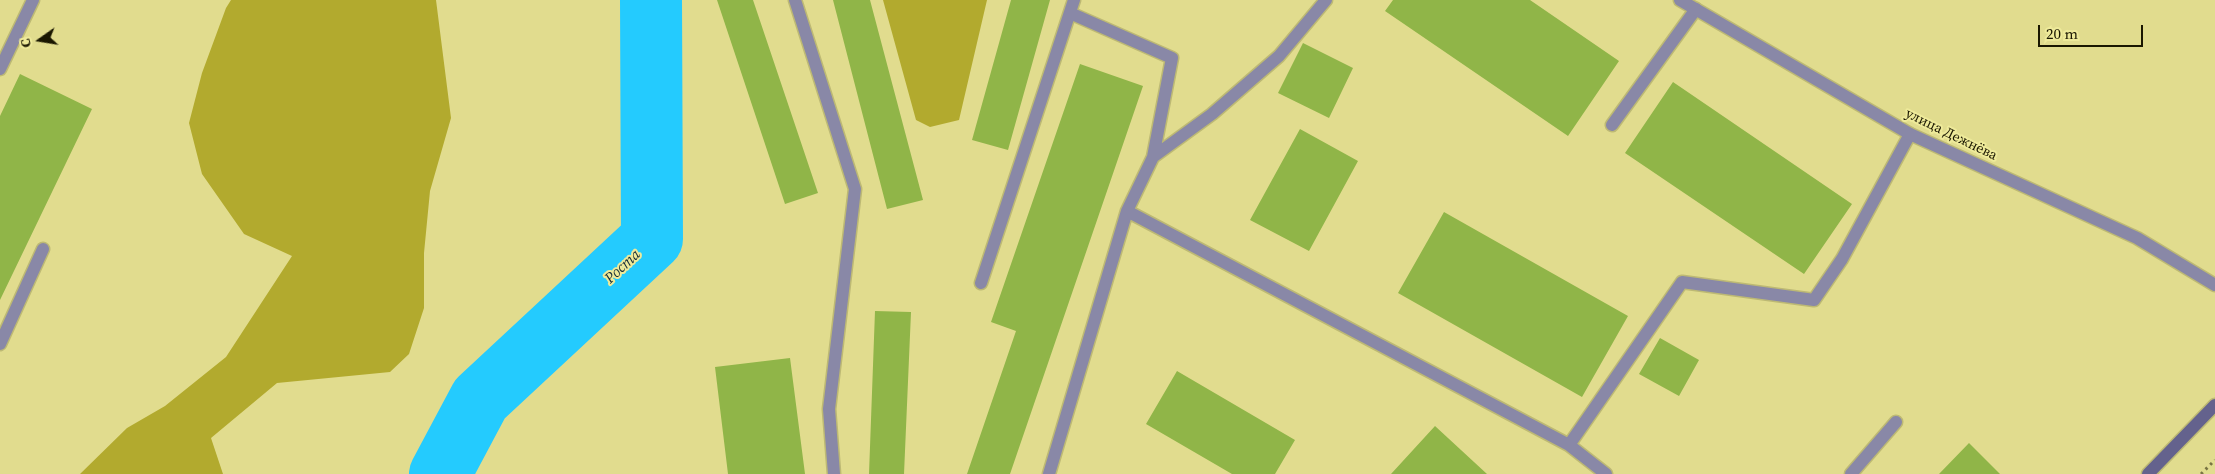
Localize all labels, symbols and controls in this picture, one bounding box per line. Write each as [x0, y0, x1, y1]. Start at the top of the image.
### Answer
north arrow [15, 15, 65, 65]
scale bar [2040, 15, 2145, 47]
text: 20 m [2046, 23, 2078, 44]
text: С [15, 37, 36, 50]
street label: улица Дежнёва [1902, 105, 2000, 165]
water label: Роста [602, 246, 644, 288]

